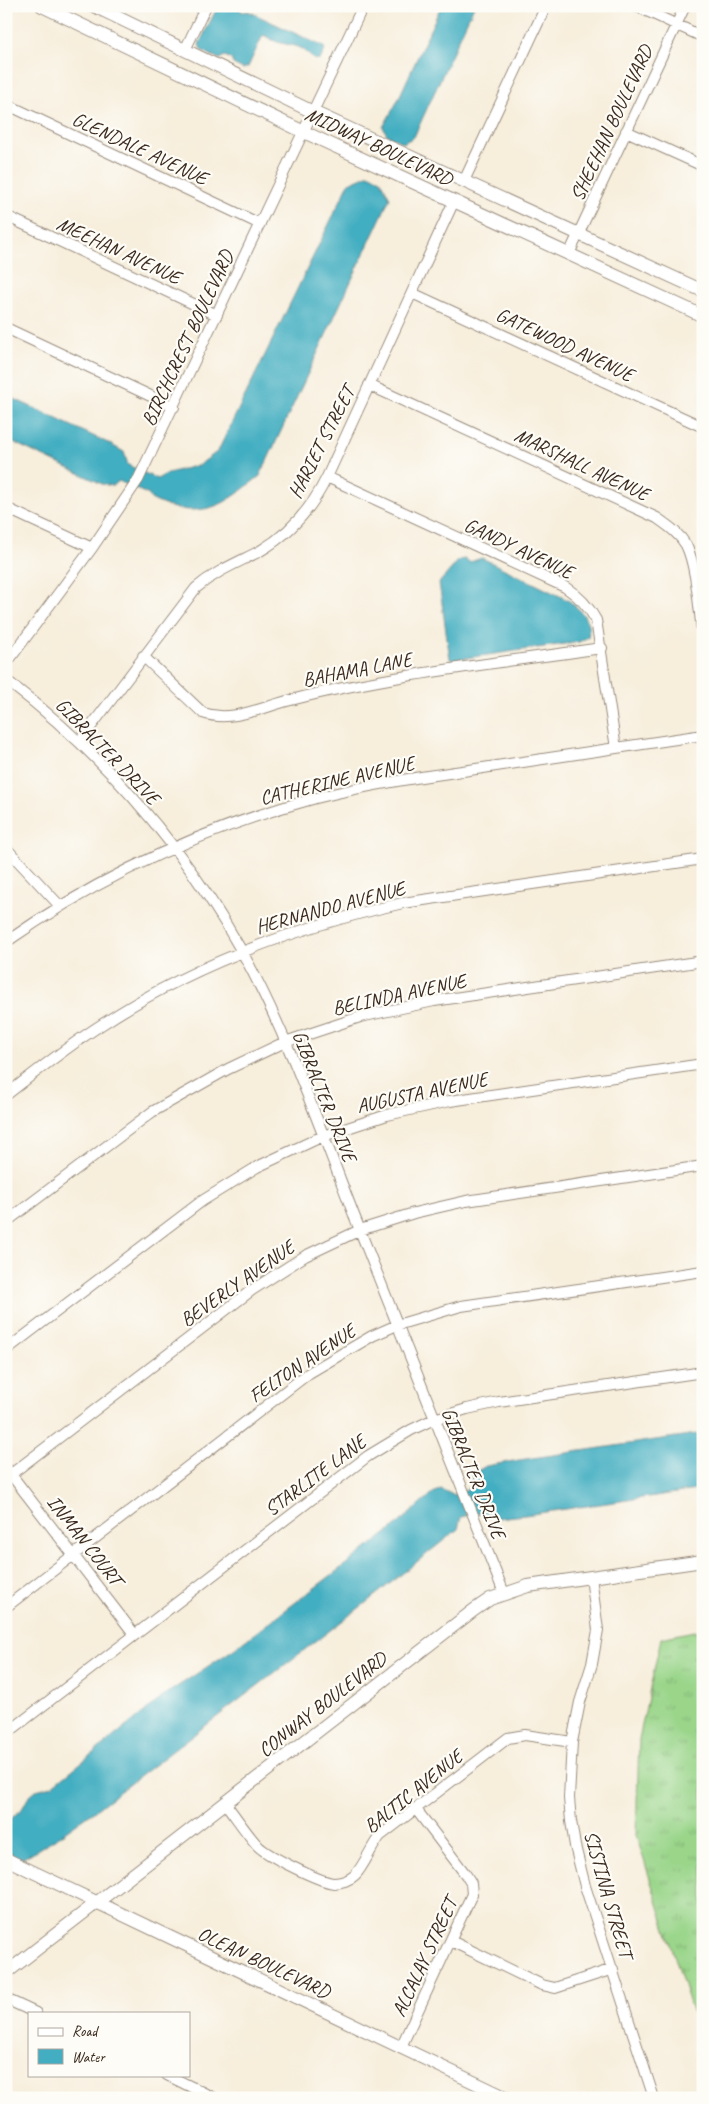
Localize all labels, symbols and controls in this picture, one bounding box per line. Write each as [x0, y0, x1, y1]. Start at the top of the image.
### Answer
street label: SHEEHAN BOULEVARD [564, 39, 659, 205]
street label: MIDWAY BOULEVARD [301, 101, 458, 192]
street label: GLENDALE AVENUE [68, 106, 214, 192]
street label: MEEHAN AVENUE [53, 211, 187, 291]
street label: BIRCHCREST BOULEVARD [136, 245, 240, 430]
street label: GATEWOOD AVENUE [492, 302, 640, 389]
street label: HARIET STREET [282, 378, 362, 503]
street label: MARSHALL AVENUE [511, 422, 656, 508]
street label: GANDY AVENUE [460, 512, 580, 586]
street label: BAHAMA LANE [300, 646, 417, 692]
street label: GIBRALTER DRIVE [50, 693, 167, 812]
street label: CATHERINE AVENUE [257, 750, 420, 810]
street label: HERNANDO AVENUE [253, 875, 410, 939]
street label: BELINDA AVENUE [330, 968, 470, 1021]
street label: GIBRALTER DRIVE [287, 1027, 363, 1168]
street label: AUGUSTA AVENUE [354, 1066, 493, 1119]
street label: BEVERLY AVENUE [175, 1233, 302, 1332]
street label: FELTON AVENUE [244, 1317, 363, 1408]
street label: GIBRALTER DRIVE [436, 1404, 512, 1545]
street label: STARLITE LANE [260, 1427, 373, 1522]
street label: INMAN COURT [41, 1490, 131, 1594]
street label: CONWAY BOULEVARD [253, 1645, 394, 1762]
street label: BALTIC AVENUE [359, 1742, 470, 1839]
street label: SISTINA STREET [578, 1828, 640, 1965]
street label: ALCALAY STREET [386, 1890, 465, 2021]
street label: OLEAN BOULEVARD [194, 1921, 335, 2005]
legend [28, 2012, 190, 2076]
text: Road [72, 2022, 99, 2041]
text: Water [72, 2048, 106, 2067]

